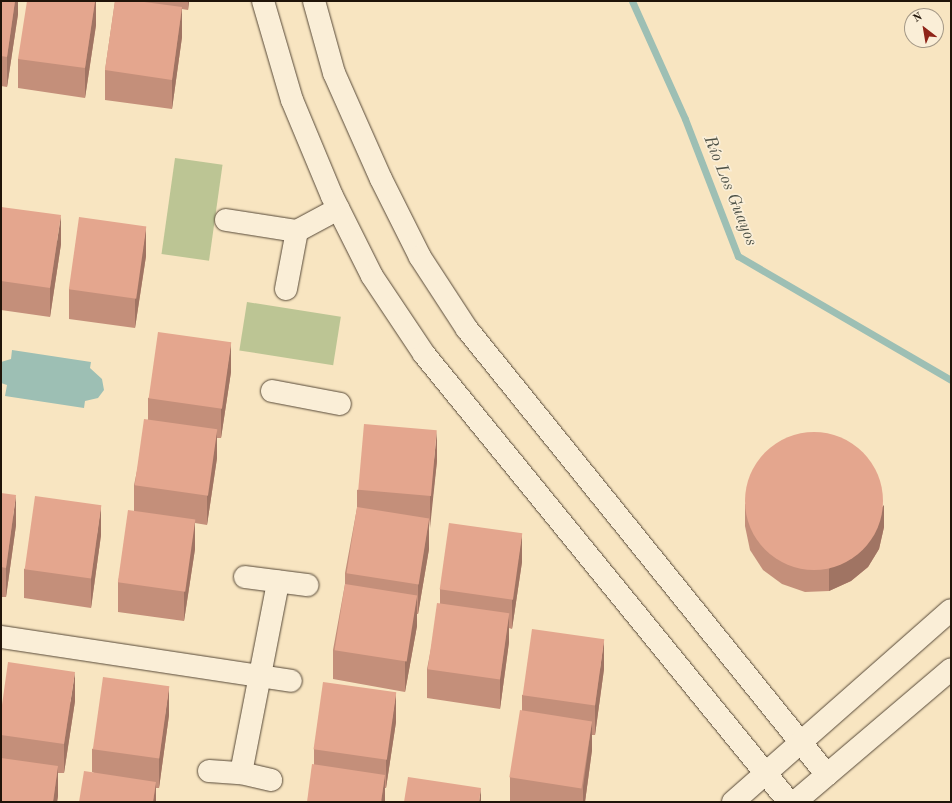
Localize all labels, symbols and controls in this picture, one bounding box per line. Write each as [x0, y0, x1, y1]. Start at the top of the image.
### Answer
north arrow [904, 8, 944, 48]
text: N [912, 11, 925, 25]
water label: Río Los Guayos [699, 133, 761, 249]

